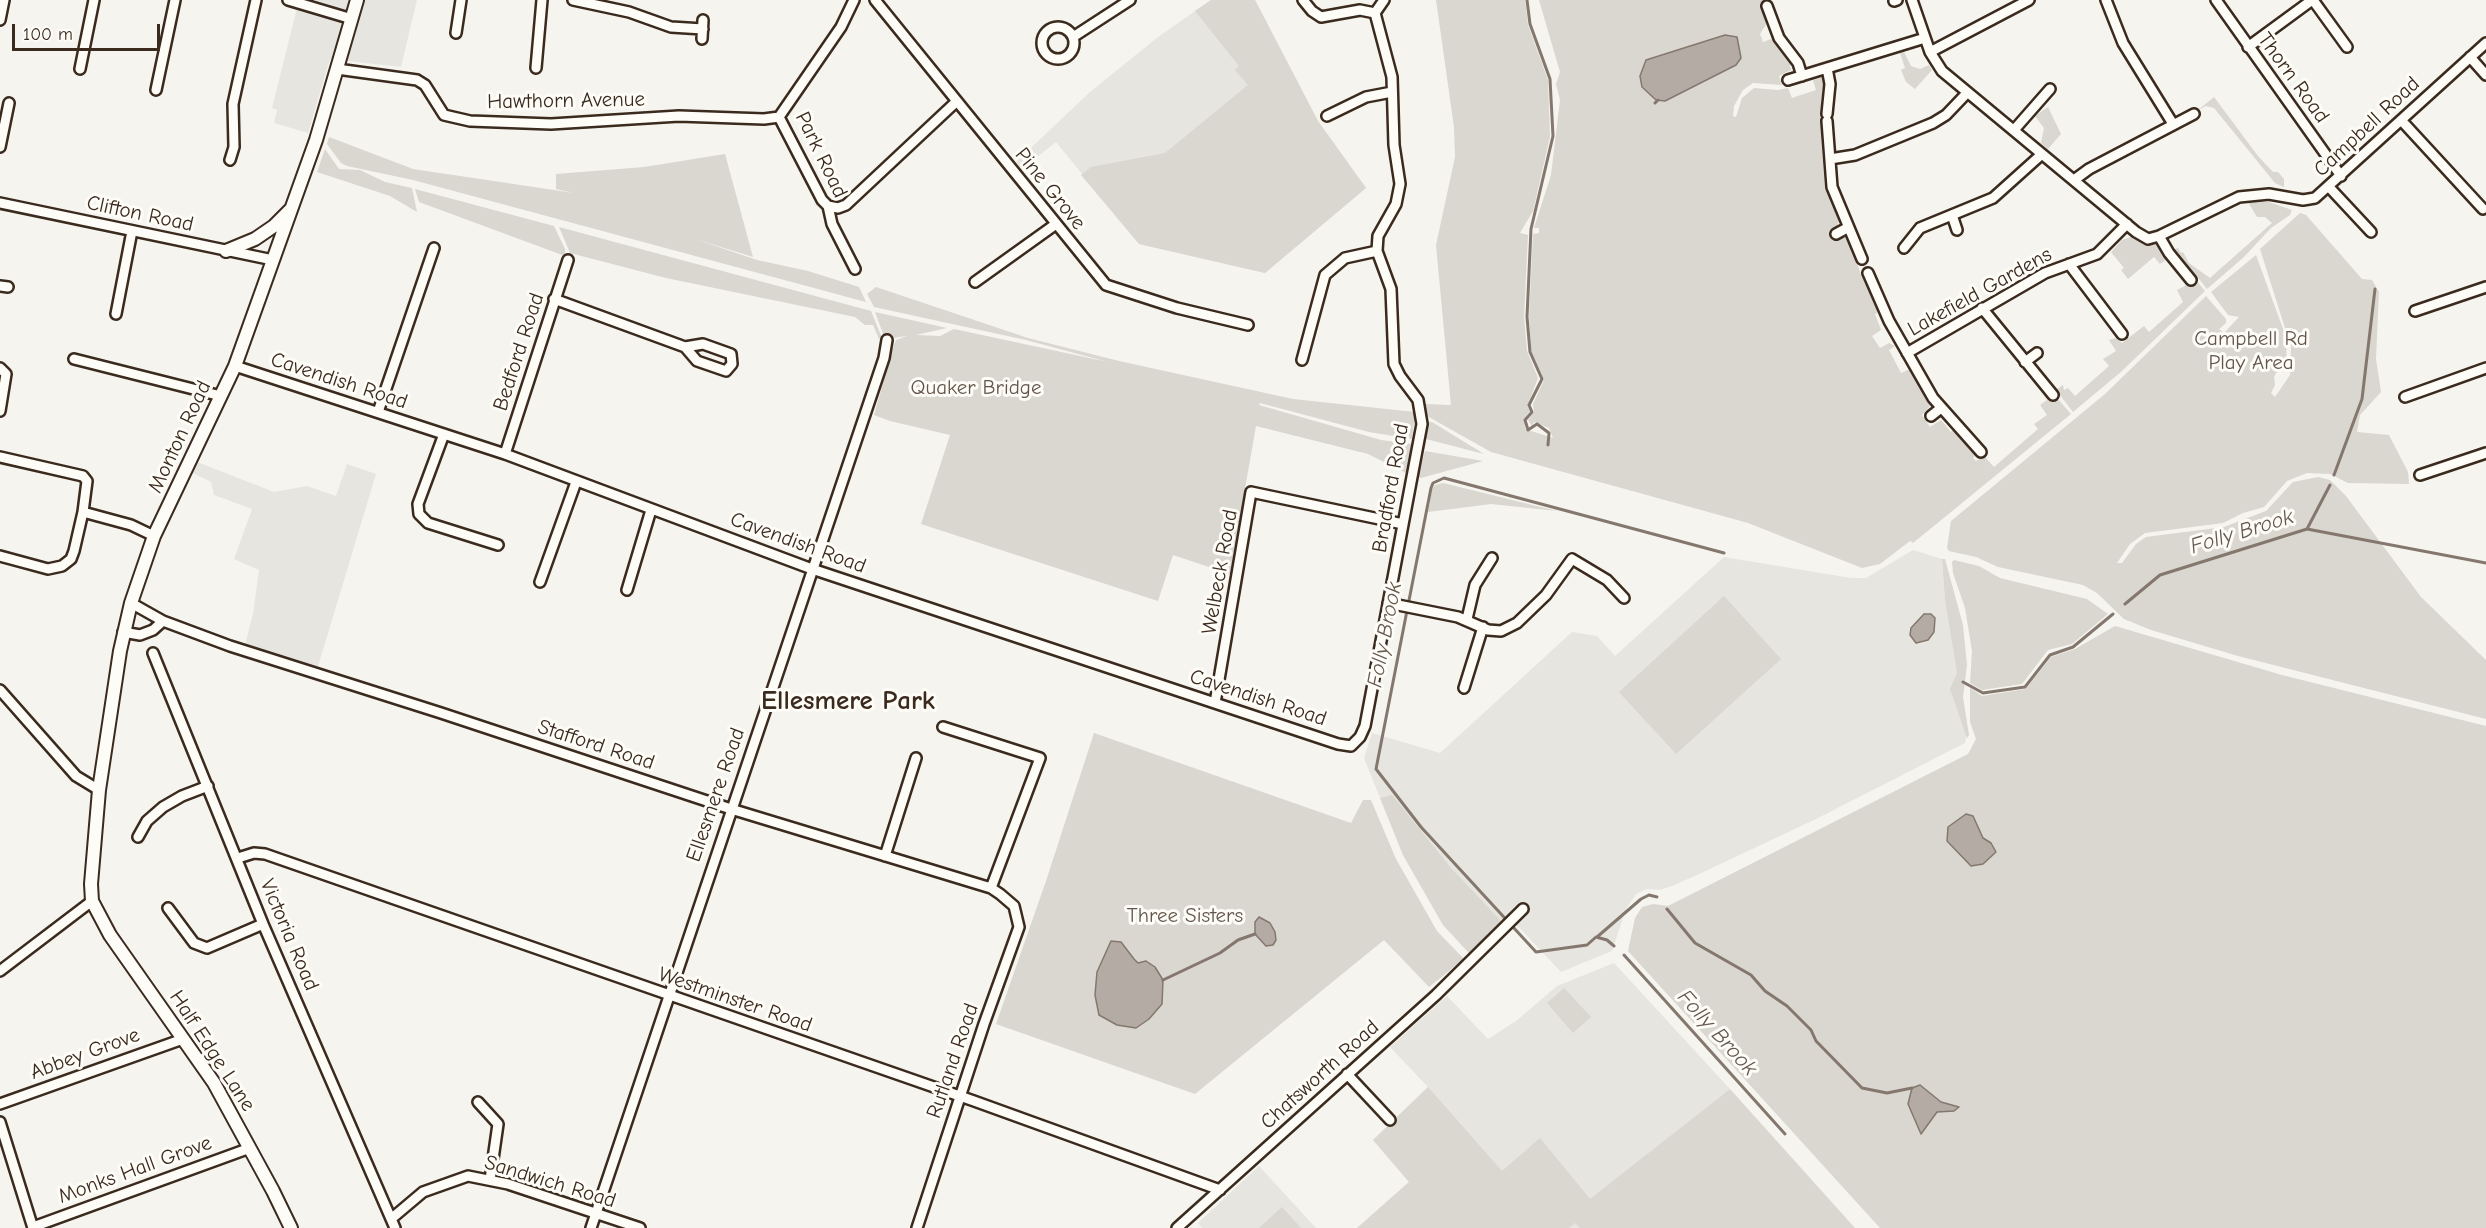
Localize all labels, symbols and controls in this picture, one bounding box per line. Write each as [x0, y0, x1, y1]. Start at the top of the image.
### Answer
scale bar [15, 12, 164, 50]
text: 100 m [23, 24, 73, 45]
street label: Thorn Road [2252, 28, 2334, 128]
street label: Campbell Road [2309, 72, 2425, 182]
street label: Hawthorn Avenue [487, 87, 645, 115]
street label: Park Road [789, 108, 853, 202]
street label: Pine Grove [1009, 143, 1091, 235]
street label: Clifton Road [84, 190, 196, 238]
street label: Lakefield Gardens [1904, 242, 2056, 342]
street label: Bedford Road [488, 290, 550, 414]
park label: Campbell Rd Play Area [2194, 326, 2308, 376]
street label: Cavendish Road [267, 347, 411, 415]
park label: Quaker Bridge [911, 375, 1041, 401]
street label: Monton Road [143, 377, 217, 497]
street label: Bradford Road [1367, 421, 1415, 555]
water label: Folly Brook [2187, 504, 2297, 560]
street label: Cavendish Road [727, 507, 869, 579]
street label: Welbeck Road [1197, 508, 1243, 636]
water label: Folly Brook [1362, 580, 1408, 690]
street label: Cavendish Road [1186, 664, 1330, 732]
district label: Ellesmere Park [761, 685, 935, 717]
street label: Stafford Road [534, 714, 658, 776]
street label: Ellesmere Road [681, 725, 751, 865]
street label: Victoria Road [254, 875, 324, 995]
park label: Three Sisters [1127, 903, 1243, 929]
street label: Westminster Road [655, 962, 815, 1038]
water label: Folly Brook [1671, 985, 1763, 1081]
street label: Half Edge Lane [164, 986, 260, 1116]
street label: Rutland Road [922, 1000, 984, 1122]
street label: Chatsworth Road [1255, 1015, 1385, 1135]
street label: Abbey Grove [27, 1023, 143, 1085]
street label: Monks Hall Grove [55, 1131, 215, 1209]
street label: Sandwich Road [481, 1150, 619, 1214]

